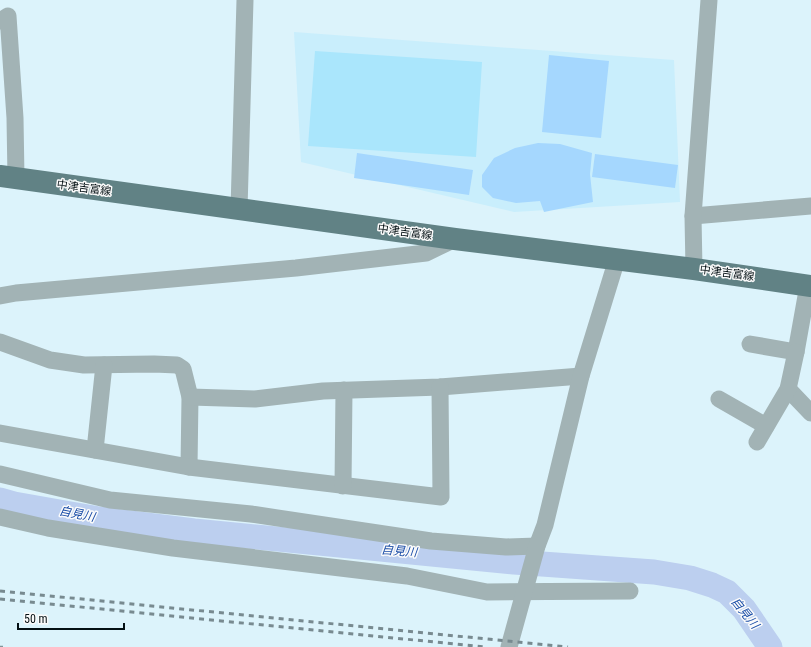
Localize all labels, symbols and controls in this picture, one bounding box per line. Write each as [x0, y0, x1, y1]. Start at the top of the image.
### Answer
street label: 中津吉富線 [56, 178, 112, 198]
street label: 中津吉富線 [377, 222, 433, 242]
street label: 中津吉富線 [699, 263, 755, 283]
water label: 自見川 [58, 504, 98, 525]
water label: 自見川 [380, 542, 420, 560]
water label: 自見川 [728, 595, 763, 633]
scale bar [18, 605, 124, 631]
text: 50 m [24, 612, 48, 626]

